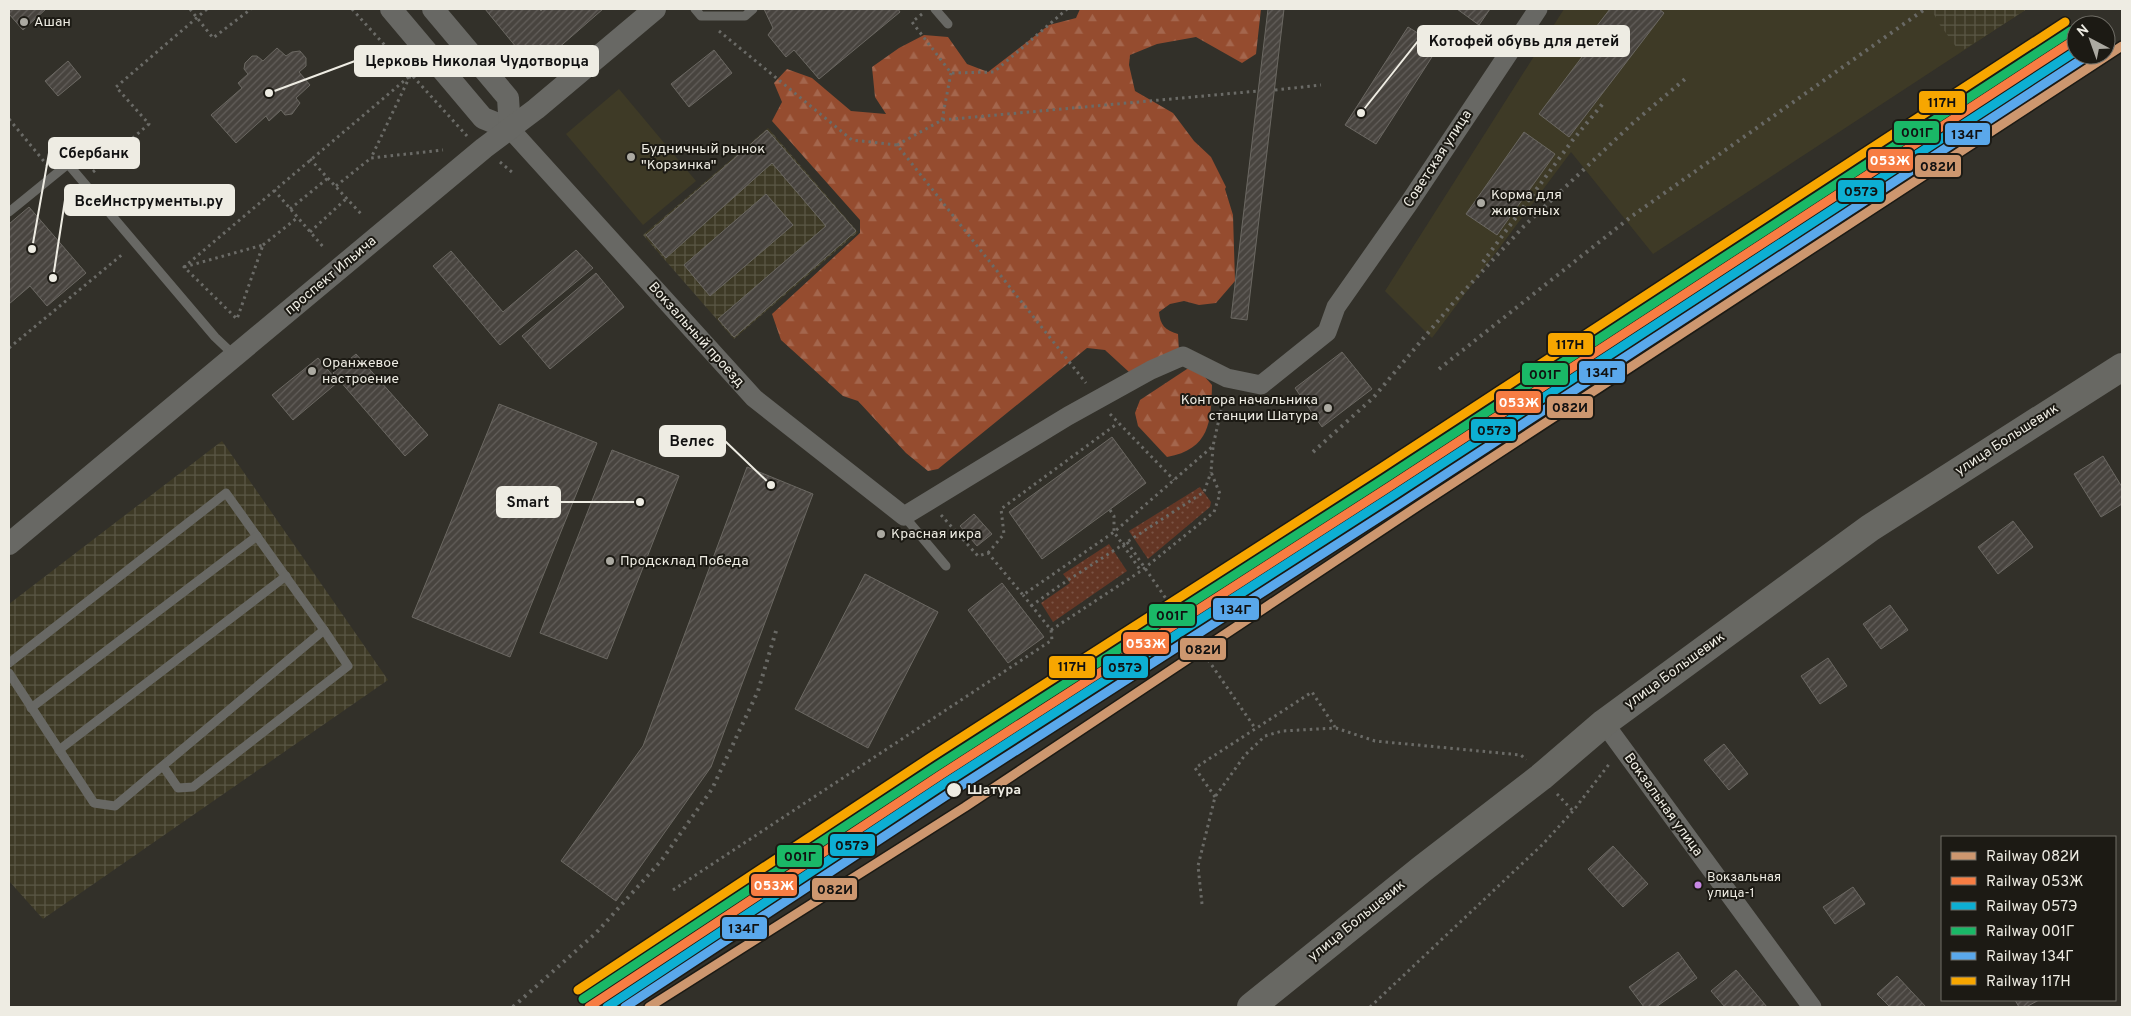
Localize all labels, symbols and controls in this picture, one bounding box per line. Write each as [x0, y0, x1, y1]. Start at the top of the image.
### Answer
place label: Ашан [34, 14, 71, 31]
north arrow [2066, 15, 2116, 65]
marker: Ашан [18, 16, 30, 28]
text: N [2074, 22, 2093, 41]
callout: Котофей обувь для детей [1418, 26, 1629, 56]
text: Котофей обувь для детей [1429, 33, 1619, 52]
callout: Церковь Николая Чудотворца [355, 46, 598, 76]
text: Церковь Николая Чудотворца [365, 53, 589, 72]
line badge: 117Н [1918, 90, 1966, 114]
text: 117Н [1928, 95, 1956, 112]
street label: Советская улица [1400, 107, 1476, 211]
line badge: 001Г [1893, 120, 1940, 144]
line badge: 134Г [1944, 122, 1991, 146]
text: 001Г [1901, 125, 1933, 142]
text: 134Г [1951, 127, 1983, 144]
callout: Сбербанк [49, 138, 139, 168]
place label: Будничный рынок "Корзинка" [641, 141, 765, 174]
text: Сбербанк [59, 145, 129, 164]
line badge: 053Ж [1867, 148, 1914, 172]
marker: Будничный рынок "Корзинка" [625, 151, 637, 163]
text: 053Ж [1870, 153, 1911, 170]
line badge: 082И [1914, 154, 1962, 178]
text: 082И [1920, 159, 1956, 176]
line badge: 057Э [1837, 179, 1885, 203]
text: 057Э [1844, 184, 1878, 201]
callout: ВсеИнструменты.ру [65, 185, 234, 215]
place label: Корма для животных [1491, 187, 1562, 220]
text: ВсеИнструменты.ру [75, 193, 224, 212]
marker: Корма для животных [1475, 197, 1487, 209]
street label: проспект Ильича [282, 233, 380, 319]
street label: Вокзальный проезд [644, 279, 748, 391]
line badge: 117Н [1547, 332, 1594, 356]
text: 117Н [1556, 337, 1584, 354]
place label: Оранжевое настроение [322, 355, 399, 388]
line badge: 134Г [1578, 360, 1626, 384]
line badge: 001Г [1521, 362, 1569, 386]
marker: Оранжевое настроение [306, 365, 318, 377]
text: 134Г [1586, 365, 1618, 382]
text: 001Г [1529, 367, 1561, 384]
line badge: 053Ж [1495, 390, 1542, 414]
place label: Контора начальника станции Шатура [1181, 392, 1318, 425]
text: 053Ж [1499, 395, 1540, 412]
line badge: 082И [1546, 395, 1594, 419]
text: 082И [1552, 400, 1588, 417]
street label: улица Большевик [1952, 400, 2062, 480]
marker: Контора начальника станции Шатура [1322, 402, 1334, 414]
line badge: 057Э [1470, 418, 1517, 442]
text: 057Э [1477, 423, 1511, 440]
callout: Велес [660, 426, 725, 456]
text: Велес [669, 433, 715, 452]
callout: Smart [497, 487, 560, 517]
text: Smart [506, 494, 550, 513]
place label: Красная икра [891, 526, 981, 543]
marker: Красная икра [875, 528, 887, 540]
place label: Продсклад Победа [620, 553, 749, 570]
marker: Продсклад Победа [604, 555, 616, 567]
line badge: 134Г [1212, 597, 1260, 621]
text: 134Г [1220, 602, 1252, 619]
line badge: 001Г [1148, 603, 1196, 627]
text: 001Г [1156, 608, 1188, 625]
street label: улица Большевик [1622, 629, 1728, 713]
line badge: 053Ж [1122, 631, 1170, 655]
text: 053Ж [1126, 636, 1167, 653]
line badge: 082И [1179, 637, 1227, 661]
text: 082И [1185, 642, 1221, 659]
line badge: 117Н [1048, 655, 1096, 679]
line badge: 057Э [1102, 655, 1149, 679]
text: 117Н [1058, 659, 1086, 676]
text: 057Э [1108, 660, 1142, 677]
street label: Вокзальная улица [1620, 750, 1706, 860]
marker: Шатура [945, 781, 963, 799]
place label: Шатура [967, 782, 1021, 799]
line badge: 057Э [829, 833, 876, 857]
legend [1941, 836, 2116, 1001]
text: 057Э [835, 838, 869, 855]
line badge: 001Г [776, 844, 823, 868]
text: Railway 082И [1986, 848, 2080, 867]
text: 001Г [784, 849, 816, 866]
place label: Вокзальная улица-1 [1707, 870, 1781, 902]
line badge: 053Ж [750, 873, 798, 897]
text: Railway 053Ж [1986, 873, 2084, 892]
line badge: 082И [811, 877, 858, 901]
street label: улица Большевик [1305, 877, 1409, 965]
text: 053Ж [754, 878, 795, 895]
marker: Вокзальная улица-1 [1693, 880, 1703, 890]
text: 082И [817, 882, 853, 899]
text: Railway 057Э [1986, 898, 2078, 917]
line badge: 134Г [721, 916, 768, 940]
text: 134Г [728, 921, 760, 938]
text: Railway 001Г [1986, 923, 2075, 942]
text: Railway 134Г [1986, 948, 2074, 967]
text: Railway 117Н [1986, 973, 2071, 992]

